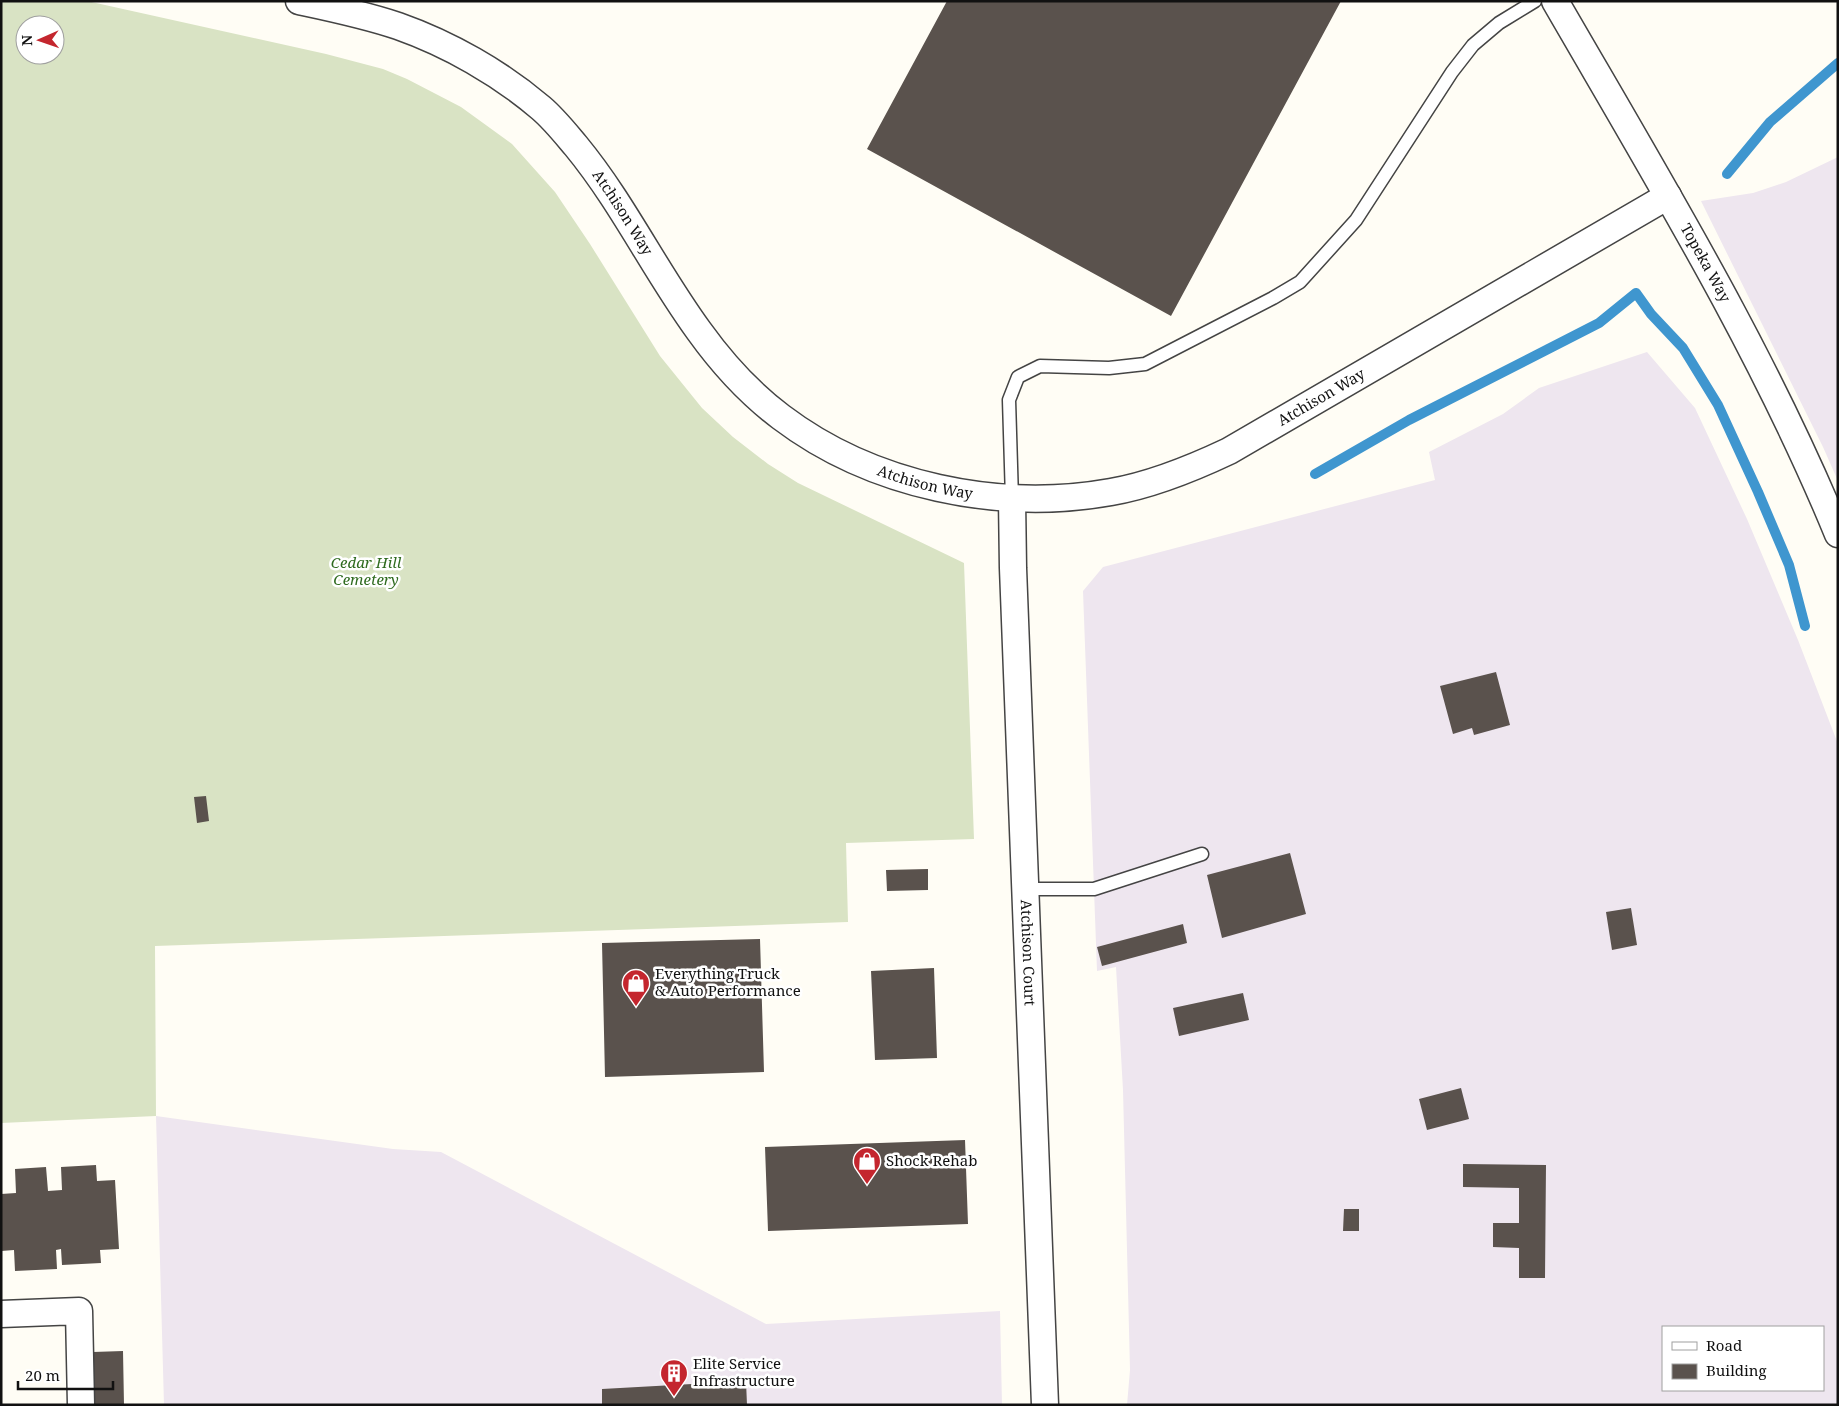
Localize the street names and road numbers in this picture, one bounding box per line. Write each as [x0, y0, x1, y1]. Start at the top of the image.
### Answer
street label: Atchison Way [588, 165, 658, 259]
street label: Topeka Way [1676, 220, 1736, 306]
street label: Atchison Way [1274, 363, 1369, 430]
street label: Atchison Way [875, 460, 975, 503]
street label: Atchison Court [1017, 899, 1041, 1006]

